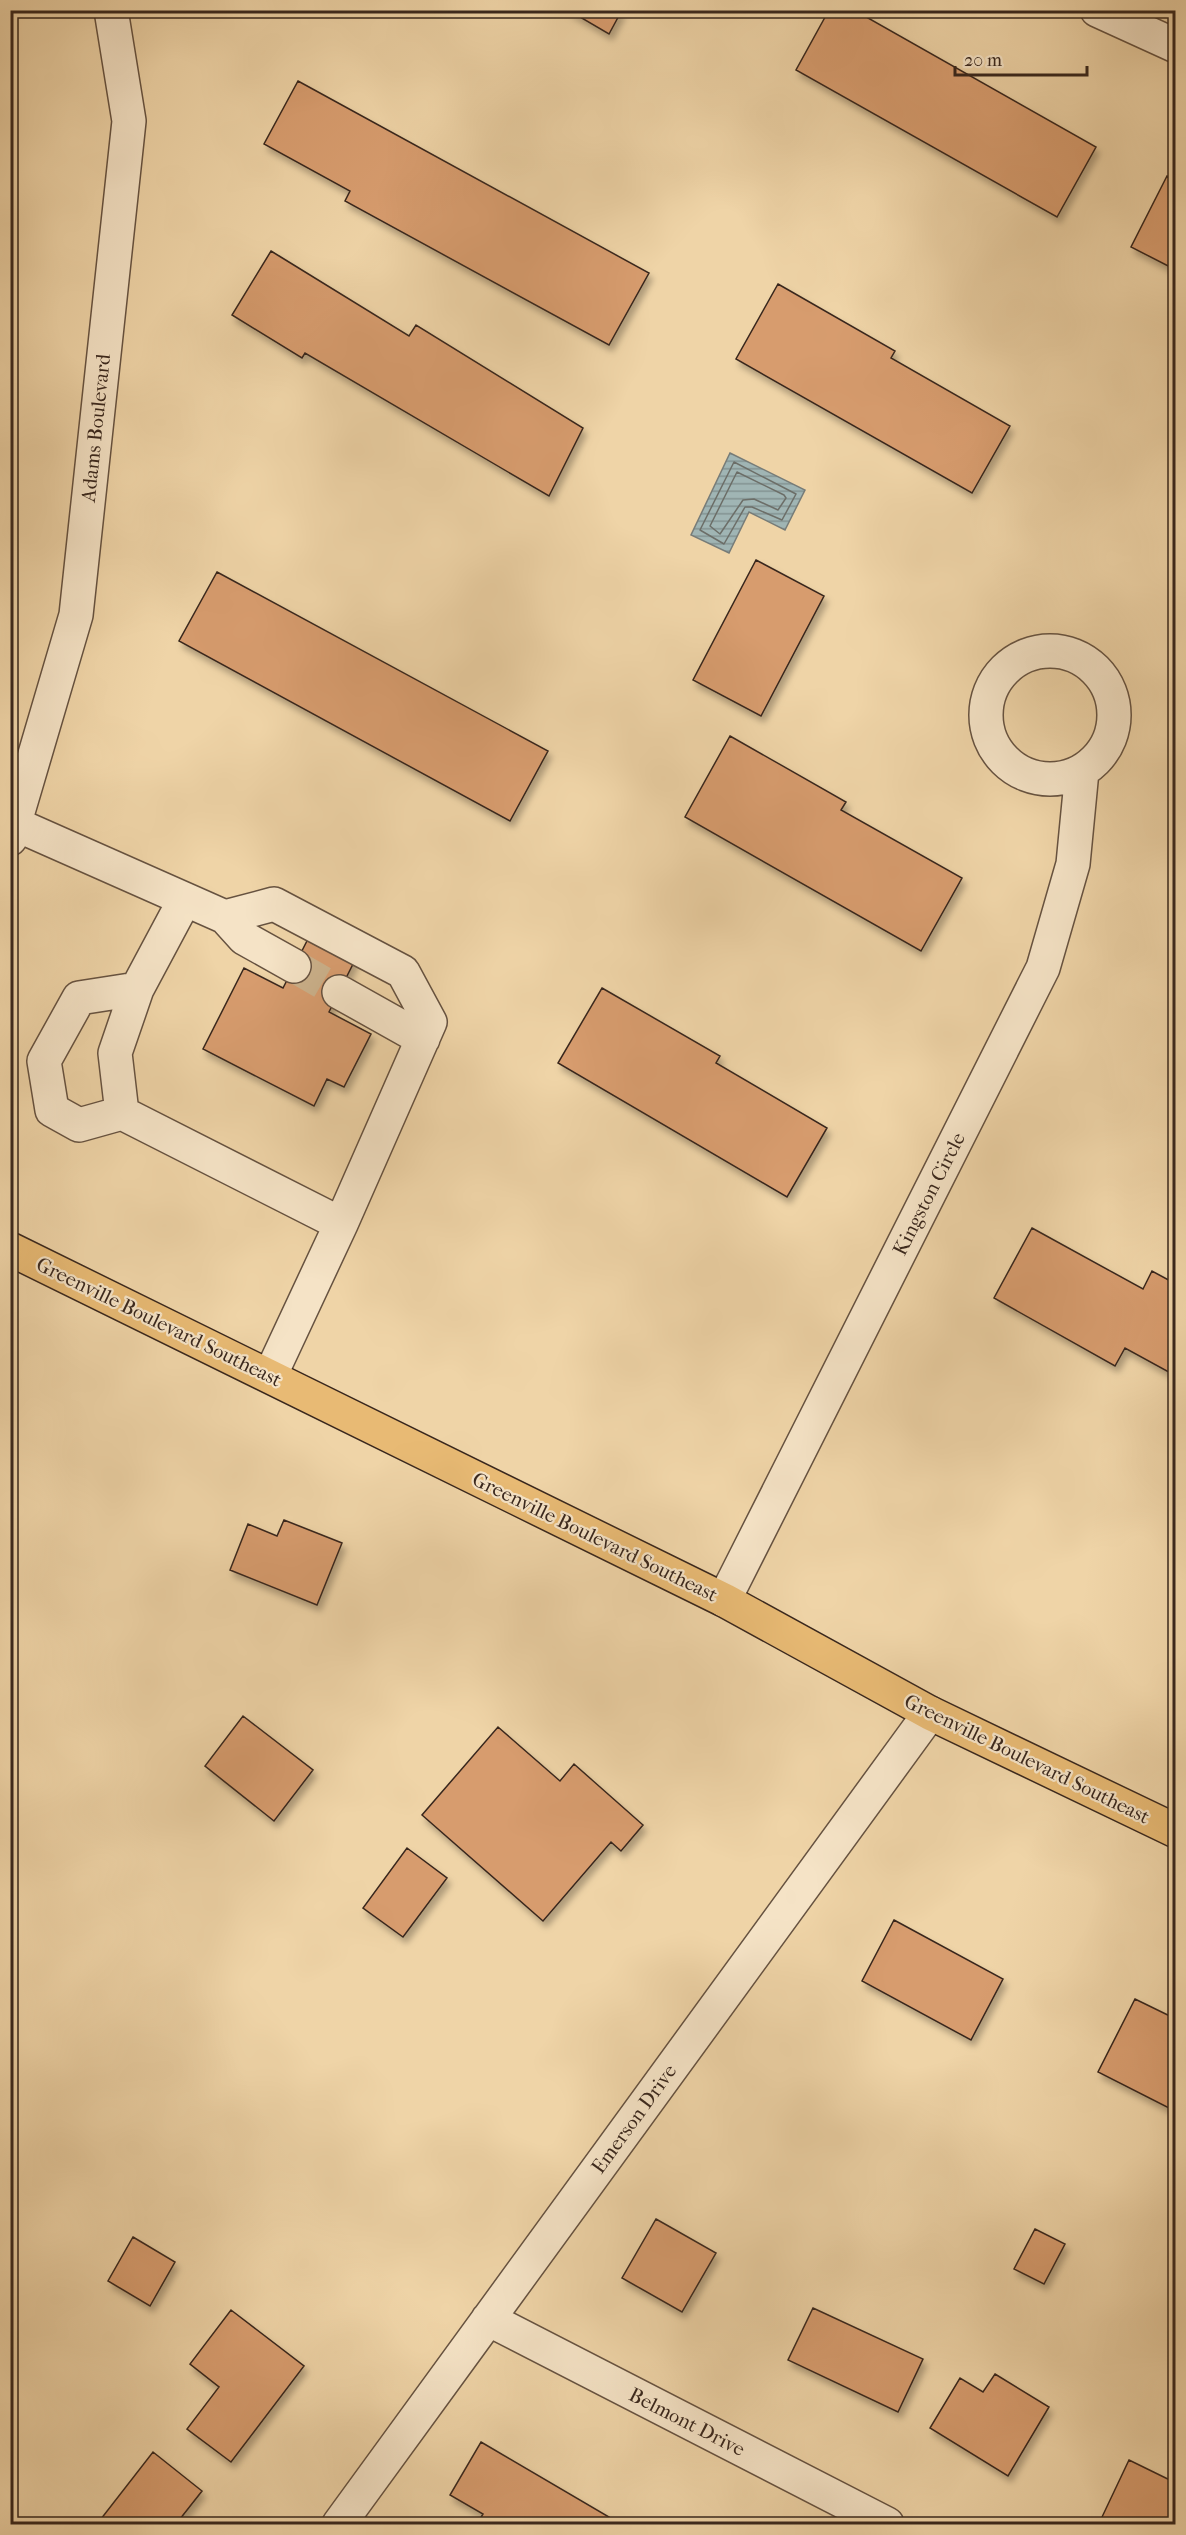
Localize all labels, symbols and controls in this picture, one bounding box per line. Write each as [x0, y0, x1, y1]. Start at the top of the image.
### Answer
scale bar [955, 39, 1087, 77]
text: 20 m [964, 50, 1002, 71]
street label: Adams Boulevard [77, 352, 115, 504]
street label: Kingston Circle [888, 1129, 970, 1259]
street label: Greenville Boulevard Southeast [33, 1252, 285, 1392]
street label: Greenville Boulevard Southeast [469, 1467, 721, 1607]
street label: Greenville Boulevard Southeast [901, 1689, 1153, 1829]
street label: Emerson Drive [587, 2060, 681, 2178]
street label: Belmont Drive [625, 2383, 749, 2461]

